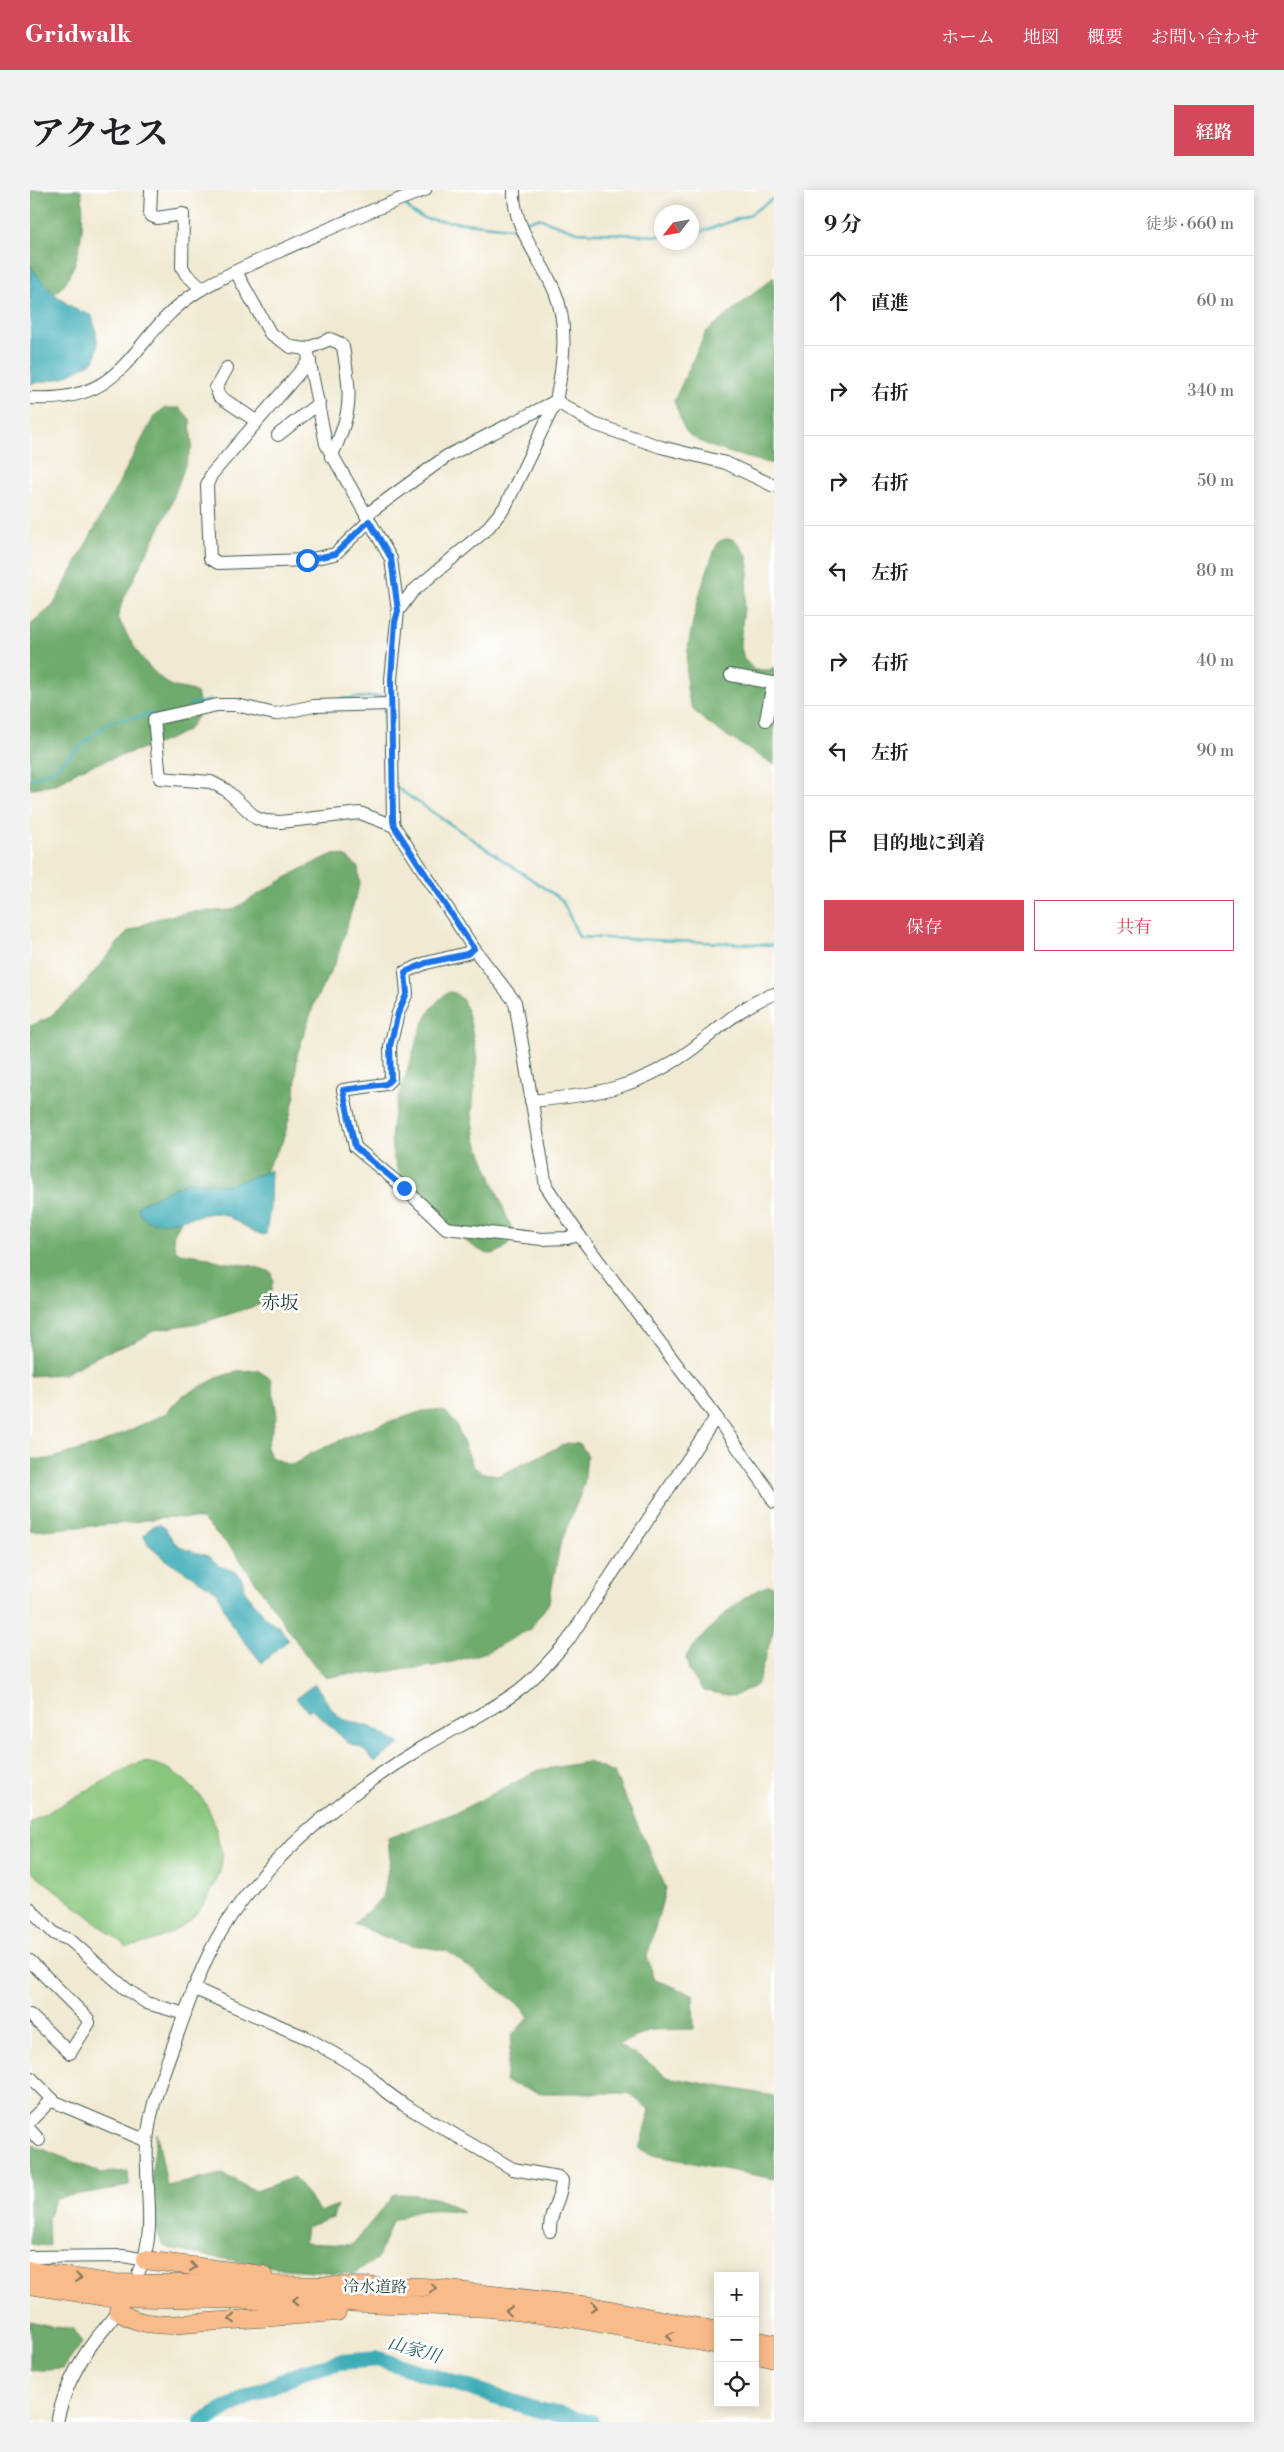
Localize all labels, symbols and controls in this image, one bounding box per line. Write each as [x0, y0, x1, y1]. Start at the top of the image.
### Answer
text: Gridwalk [25, 20, 132, 50]
text: ホーム [941, 26, 995, 49]
text: 地図 [1023, 26, 1059, 49]
text: 概要 [1087, 26, 1123, 49]
text: お問い合わせ [1151, 26, 1259, 49]
button: 経路 [1174, 105, 1254, 156]
text: アクセス [30, 113, 169, 156]
north arrow [654, 205, 699, 250]
text: 9 分 [824, 212, 862, 238]
text: 徒歩 · 660 m [1145, 214, 1234, 234]
icon: ahead [824, 287, 852, 315]
text: 直進 [871, 291, 909, 315]
text: 60 m [1196, 291, 1234, 311]
icon: right [824, 377, 852, 405]
text: 右折 [871, 381, 909, 405]
text: 340 m [1187, 381, 1234, 401]
icon: right [824, 467, 852, 495]
text: 右折 [871, 471, 909, 495]
text: 50 m [1197, 471, 1234, 491]
route start [296, 549, 319, 572]
icon: left [824, 557, 852, 585]
text: 左折 [871, 561, 909, 585]
text: 80 m [1196, 561, 1234, 581]
icon: right [824, 647, 852, 675]
text: 右折 [871, 651, 909, 675]
text: 40 m [1197, 651, 1234, 671]
icon: left [824, 737, 852, 765]
text: 左折 [871, 741, 909, 765]
text: 90 m [1196, 741, 1234, 761]
icon: arrive [824, 827, 852, 855]
text: 目的地に到着 [871, 831, 985, 855]
button: 保存 [824, 900, 1024, 951]
button: 共有 [1034, 900, 1234, 951]
route end [393, 1177, 416, 1200]
district label: 赤坂 [261, 1291, 299, 1315]
one-way arrow [189, 2261, 197, 2271]
map controls [714, 2272, 759, 2407]
button: + [714, 2272, 759, 2317]
one-way arrow [74, 2273, 83, 2283]
street label: 冷水道路 [343, 2276, 407, 2298]
one-way arrow [429, 2282, 437, 2293]
one-way arrow [290, 2296, 298, 2306]
one-way arrow [590, 2301, 599, 2311]
one-way arrow [505, 2306, 513, 2317]
one-way arrow [227, 2313, 235, 2324]
button: − [714, 2317, 759, 2362]
water label: 山家川 [385, 2332, 445, 2369]
one-way arrow [665, 2332, 674, 2342]
button: locate [714, 2362, 759, 2407]

